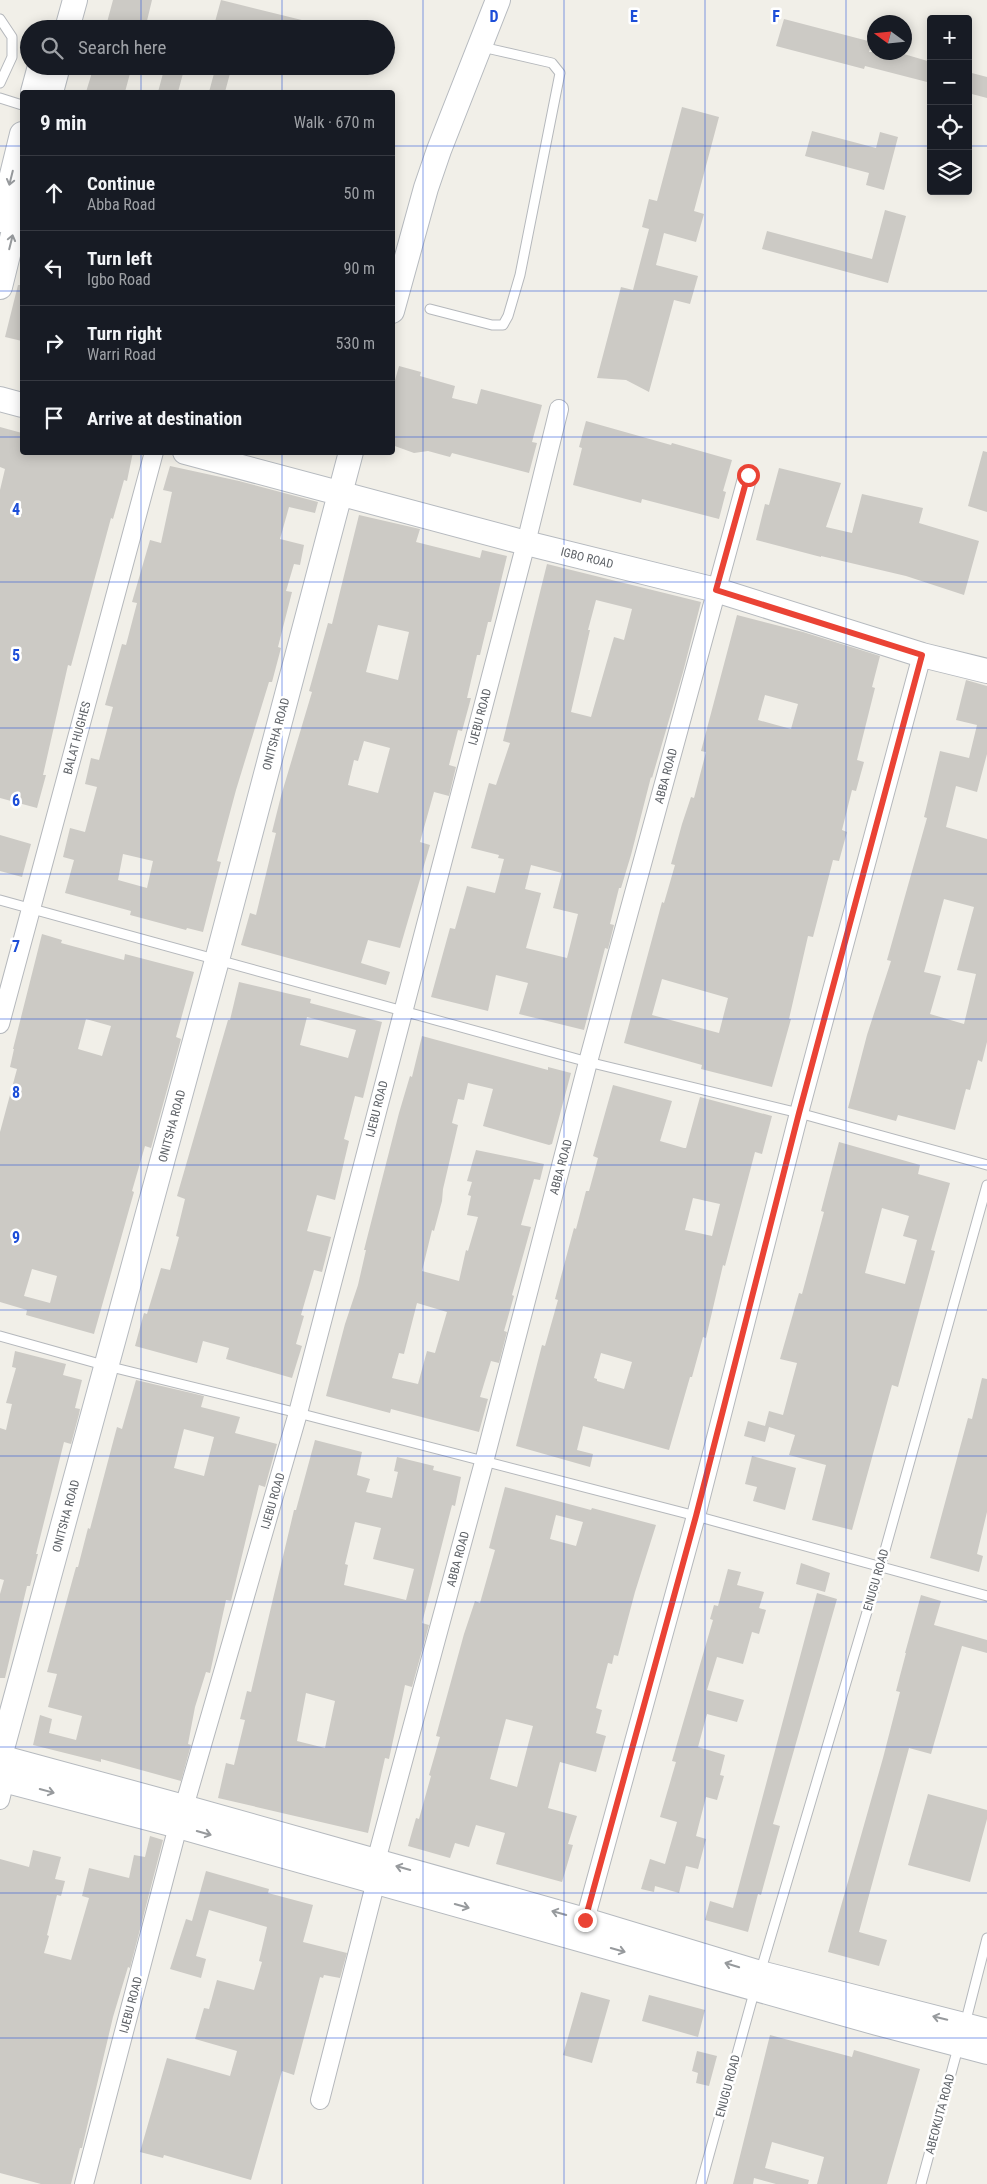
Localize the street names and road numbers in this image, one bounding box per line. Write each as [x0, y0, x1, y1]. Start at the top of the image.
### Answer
street label: IGBO ROAD [559, 545, 615, 571]
street label: IJEBU ROAD [466, 687, 494, 747]
street label: ONITSHA ROAD [260, 696, 292, 772]
street label: BALAT HUGHES [61, 700, 93, 776]
street label: ABBA ROAD [652, 747, 680, 805]
street label: IJEBU ROAD [363, 1079, 391, 1139]
street label: ONITSHA ROAD [156, 1088, 188, 1164]
street label: ABBA ROAD [547, 1138, 575, 1196]
street label: IJEBU ROAD [258, 1471, 288, 1531]
street label: ONITSHA ROAD [50, 1478, 82, 1554]
street label: ABBA ROAD [444, 1530, 472, 1588]
street label: ENUGU ROAD [860, 1547, 892, 1613]
street label: IJEBU ROAD [117, 1975, 145, 2035]
street label: ENUGU ROAD [713, 2053, 743, 2119]
street label: ABEOKUTA ROAD [923, 2072, 957, 2156]

